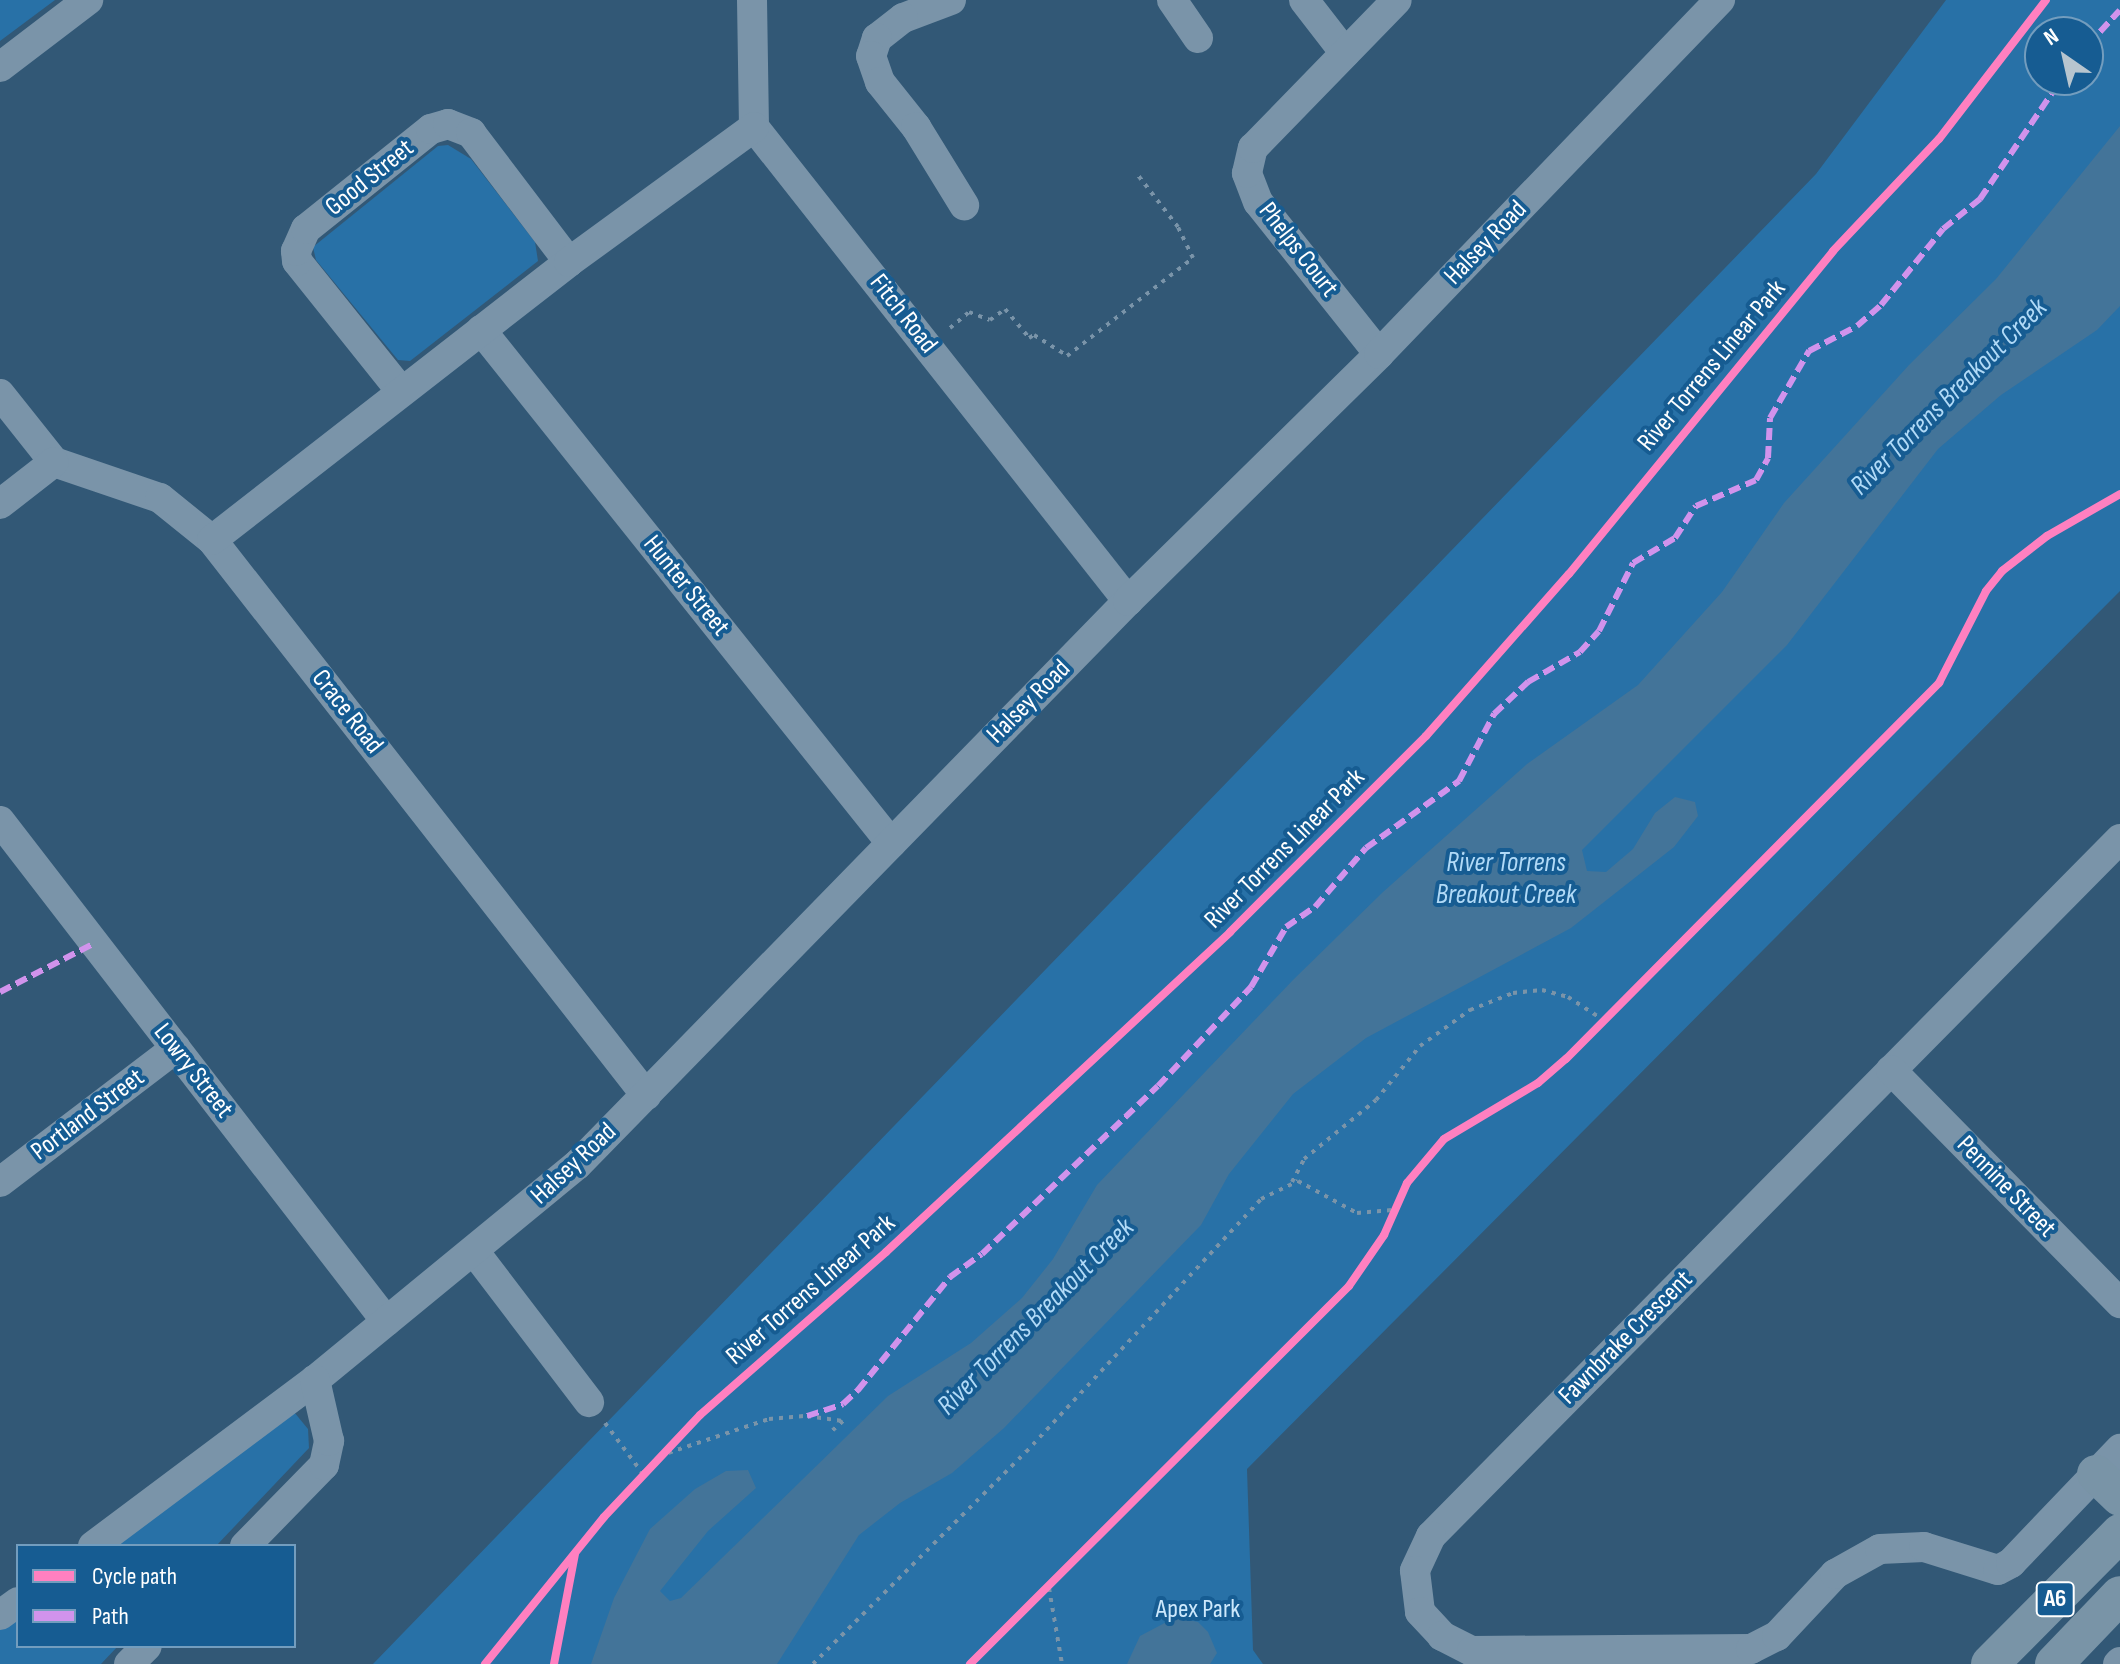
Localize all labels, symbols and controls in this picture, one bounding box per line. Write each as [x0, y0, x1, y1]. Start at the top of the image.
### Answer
north arrow [2024, 16, 2104, 96]
text: N [2039, 23, 2064, 52]
street label: Good Street [320, 133, 420, 223]
street label: Halsey Road [1438, 194, 1534, 292]
street label: Phelps Court [1251, 197, 1345, 303]
street label: Fitch Road [862, 268, 944, 360]
street label: River Torrens Linear Park [1631, 274, 1793, 458]
water label: River Torrens Breakout Creek [1844, 292, 2054, 502]
street label: Hunter Street [636, 530, 736, 642]
street label: Halsey Road [981, 654, 1077, 750]
street label: Crace Road [305, 664, 389, 760]
street label: River Torrens Linear Park [1198, 762, 1372, 936]
water label: River Torrens Breakout Creek [1436, 846, 1576, 912]
street label: Lowry Street [146, 1018, 240, 1124]
street label: Portland Street [25, 1062, 151, 1168]
street label: Halsey Road [525, 1117, 623, 1211]
street label: Pennine Street [1950, 1130, 2062, 1244]
street label: River Torrens Linear Park [720, 1208, 902, 1372]
water label: River Torrens Breakout Creek [931, 1212, 1141, 1422]
street label: Fawnbrake Crescent [1553, 1265, 1699, 1411]
legend [16, 1544, 296, 1648]
text: Cycle path [92, 1562, 177, 1591]
road number: A6 [2035, 1579, 2075, 1619]
park label: Apex Park [1156, 1594, 1240, 1626]
text: Path [92, 1602, 129, 1631]

